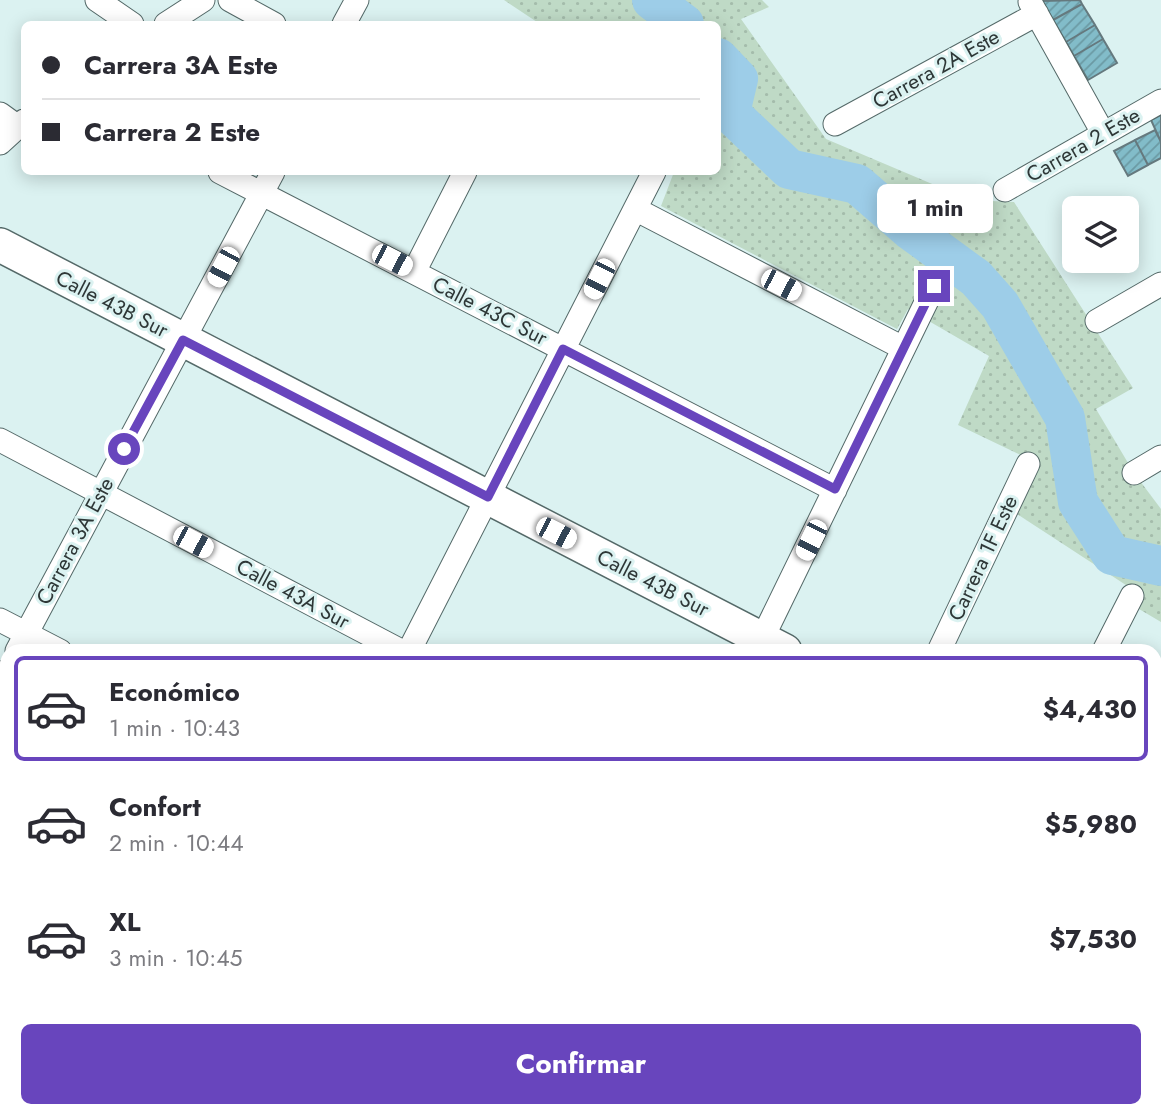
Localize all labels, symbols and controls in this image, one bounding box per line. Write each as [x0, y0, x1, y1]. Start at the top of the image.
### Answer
street label: Carrera 2A Este [867, 22, 1005, 116]
text: Carrera 3A Este [84, 46, 278, 84]
street label: Carrera 2 Este [1020, 100, 1146, 190]
text: Carrera 2 Este [84, 113, 260, 151]
callout: 1 min [876, 184, 992, 233]
text: 1 min [906, 191, 964, 225]
map controls [1062, 196, 1139, 273]
button: layers [1062, 196, 1139, 273]
car [369, 241, 416, 279]
car [204, 244, 243, 290]
car [581, 256, 618, 302]
street label: Calle 43B Sur [51, 263, 174, 346]
car [758, 266, 805, 304]
street label: Calle 43C Sur [427, 269, 553, 353]
route end [918, 270, 950, 302]
route start [108, 433, 140, 465]
street label: Carrera 3A Este [29, 472, 121, 610]
street label: Carrera 1F Este [941, 490, 1025, 626]
car [533, 514, 580, 552]
car [793, 517, 830, 563]
car [170, 523, 217, 561]
street label: Calle 43B Sur [592, 542, 715, 625]
street label: Calle 43A Sur [231, 552, 356, 637]
text: Económico [109, 673, 240, 711]
icon: car [25, 677, 88, 740]
text: $4,430 [1043, 690, 1137, 728]
text: 1 min · 10:43 [109, 711, 240, 745]
text: Confort [109, 788, 201, 826]
icon: car [25, 792, 88, 855]
text: $5,980 [1045, 805, 1137, 843]
text: 2 min · 10:44 [109, 826, 244, 860]
text: XL [109, 903, 141, 941]
icon: car [25, 907, 88, 970]
text: $7,530 [1049, 920, 1137, 958]
text: 3 min · 10:45 [109, 941, 243, 975]
button: Confirmar [21, 1024, 1141, 1104]

